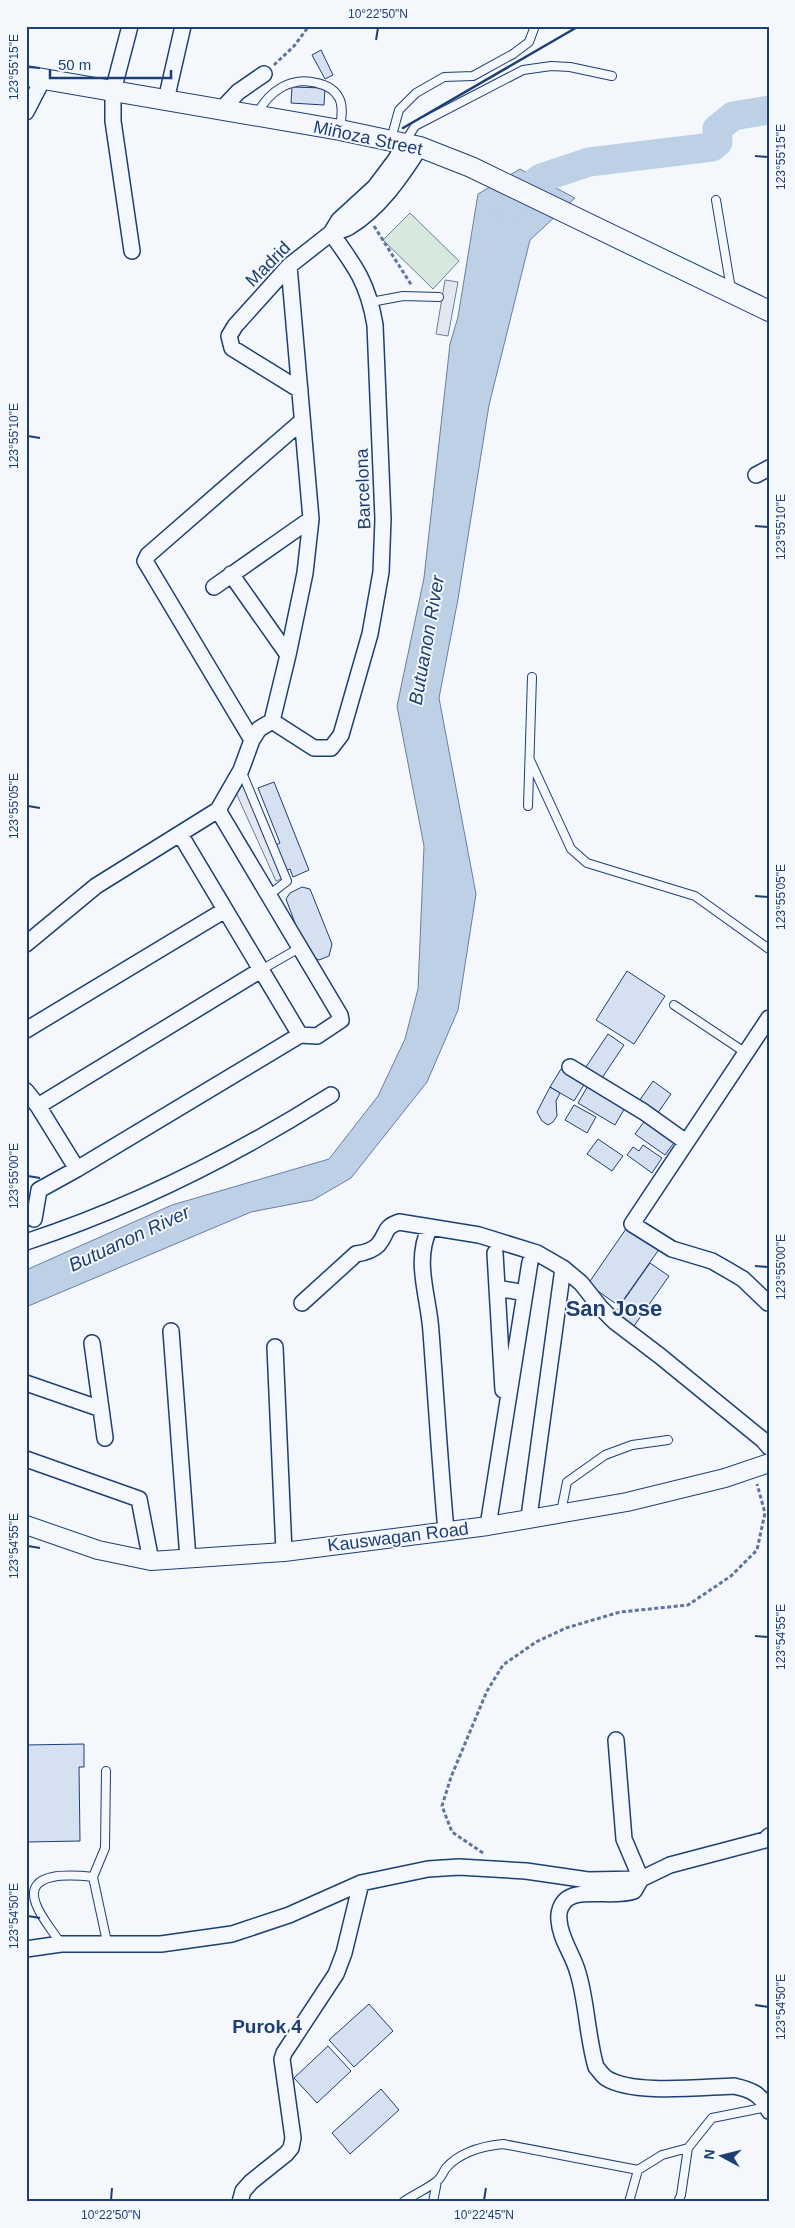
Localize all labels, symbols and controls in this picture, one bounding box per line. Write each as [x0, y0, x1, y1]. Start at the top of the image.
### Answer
text: 10°22'50"N [348, 7, 408, 21]
text: 123°55'15"E [7, 34, 21, 100]
scale bar [50, 48, 171, 80]
text: 50 m [58, 56, 91, 73]
street label: Miñoza Street [312, 117, 424, 159]
text: 123°55'15"E [774, 124, 788, 190]
street label: Madrid [241, 237, 295, 291]
text: 123°55'10"E [7, 403, 21, 469]
street label: Barcelona [352, 447, 374, 530]
text: 123°55'10"E [774, 494, 788, 560]
water label: Butuanon River [405, 573, 448, 706]
text: 123°55'05"E [7, 773, 21, 839]
text: 123°55'05"E [774, 864, 788, 930]
text: 123°55'00"E [7, 1143, 21, 1209]
water label: Butuanon River [65, 1201, 194, 1276]
text: 123°55'00"E [774, 1234, 788, 1300]
district label: San Jose [566, 1296, 662, 1321]
text: 123°54'55"E [7, 1513, 21, 1579]
street label: Kauswagan Road [326, 1518, 470, 1556]
text: 123°54'55"E [774, 1604, 788, 1670]
text: 123°54'50"E [7, 1883, 21, 1949]
text: 123°54'50"E [774, 1974, 788, 2040]
district label: Purok 4 [232, 2016, 302, 2037]
north arrow [698, 2130, 748, 2180]
text: N [701, 2148, 718, 2160]
text: 10°22'50"N [81, 2208, 141, 2222]
text: 10°22'45"N [454, 2208, 514, 2222]

